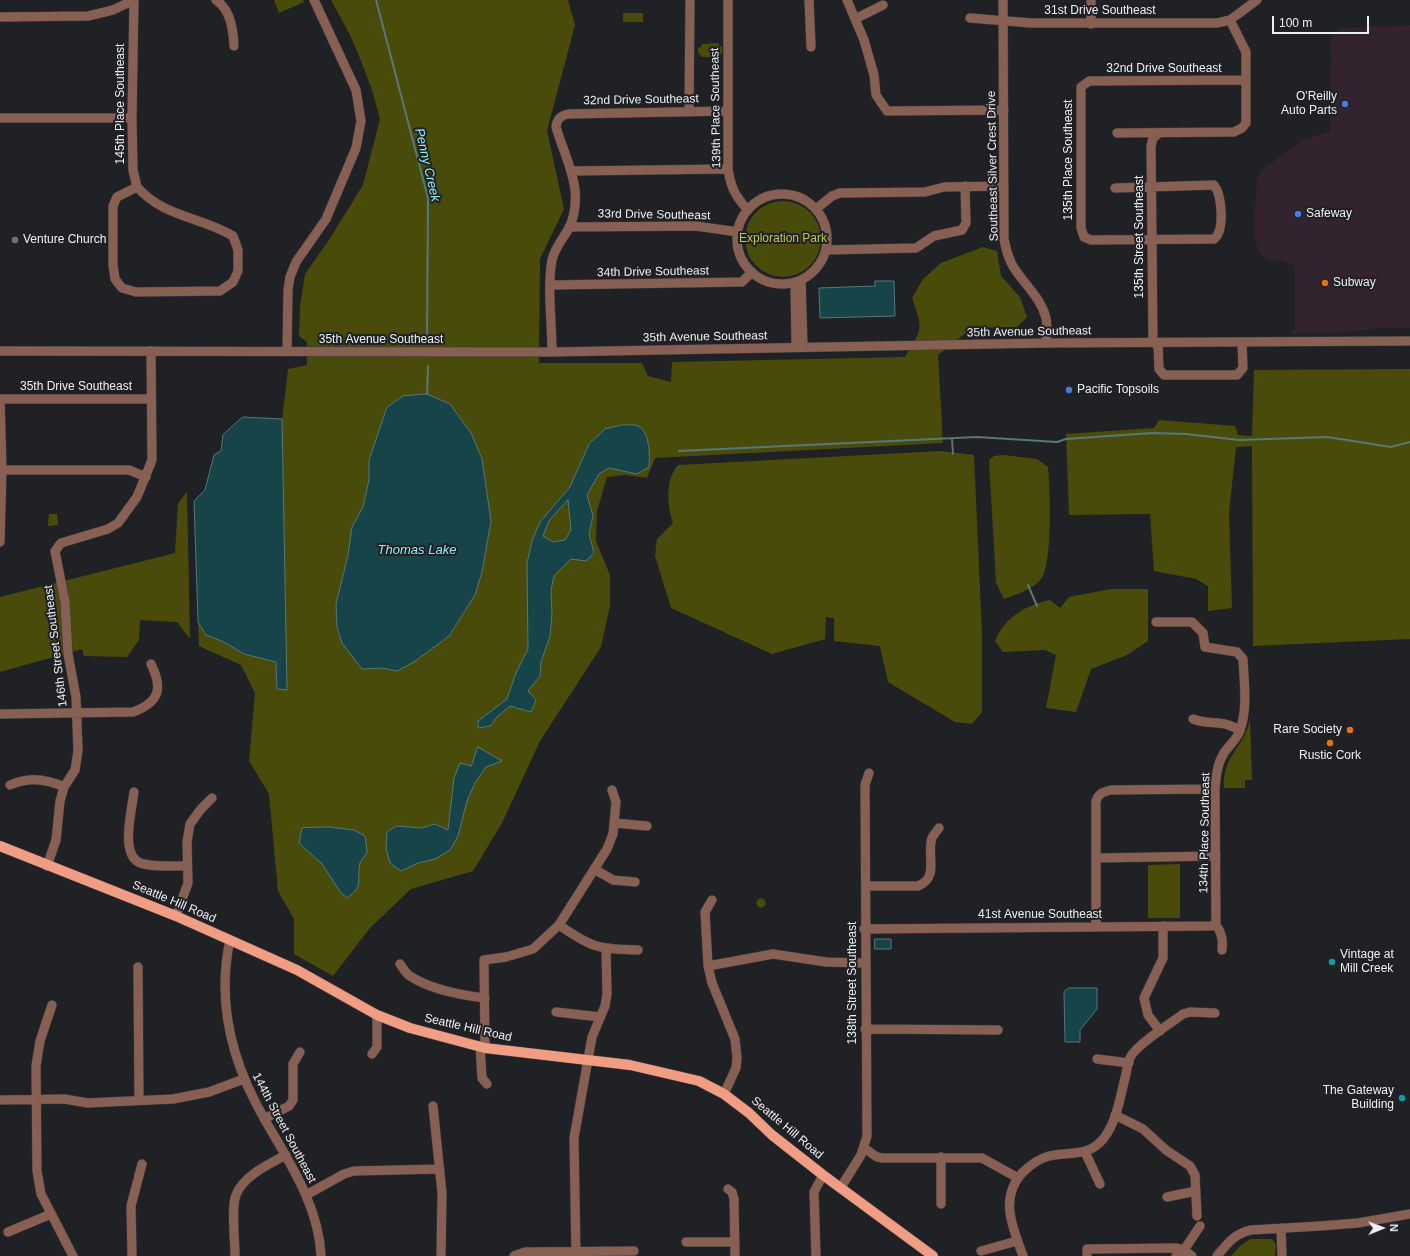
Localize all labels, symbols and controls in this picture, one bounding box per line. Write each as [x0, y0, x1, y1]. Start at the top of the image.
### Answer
street label: 31st Drive Southeast [1044, 4, 1156, 18]
scale bar [1274, 8, 1371, 34]
text: 100 m [1279, 16, 1312, 30]
street label: 145th Place Southeast [114, 44, 128, 164]
street label: 139th Place Southeast [708, 48, 724, 168]
street label: 32nd Drive Southeast [1106, 62, 1222, 76]
place label: O'Reilly Auto Parts [1281, 90, 1337, 118]
street label: Southeast Silver Crest Drive [984, 91, 1002, 241]
street label: 32nd Drive Southeast [583, 92, 699, 108]
marker: O'Reilly Auto Parts [1340, 99, 1350, 109]
street label: 135th Place Southeast [1062, 100, 1076, 220]
water label: Penny Creek [411, 127, 443, 203]
street label: 135th Street Southeast [1133, 176, 1147, 298]
street label: 33rd Drive Southeast [598, 207, 710, 223]
place label: Safeway [1306, 207, 1352, 221]
marker: Safeway [1293, 209, 1303, 219]
park label: Exploration Park [739, 232, 827, 246]
place label: Venture Church [23, 233, 106, 247]
marker: Venture Church [10, 235, 20, 245]
street label: 34th Drive Southeast [597, 264, 709, 280]
place label: Subway [1333, 276, 1376, 290]
marker: Subway [1320, 278, 1330, 288]
street label: 35th Avenue Southeast [967, 324, 1091, 340]
street label: 35th Avenue Southeast [643, 329, 767, 345]
street label: 35th Avenue Southeast [319, 333, 443, 347]
street label: 35th Drive Southeast [20, 380, 132, 394]
place label: Pacific Topsoils [1077, 383, 1159, 397]
marker: Pacific Topsoils [1064, 385, 1074, 395]
water label: Thomas Lake [378, 542, 456, 558]
street label: 146th Street Southeast [41, 584, 71, 708]
place label: Rare Society [1273, 723, 1342, 737]
marker: Rare Society [1345, 725, 1355, 735]
marker: Rustic Cork [1325, 738, 1335, 748]
place label: Rustic Cork [1299, 749, 1361, 763]
street label: 134th Place Southeast [1197, 773, 1213, 893]
street label: Seattle Hill Road [130, 878, 218, 926]
street label: 41st Avenue Southeast [978, 908, 1102, 922]
street label: 138th Street Southeast [846, 922, 860, 1044]
place label: Vintage at Mill Creek [1340, 948, 1394, 976]
marker: Vintage at Mill Creek [1327, 957, 1337, 967]
street label: Seattle Hill Road [423, 1011, 513, 1045]
street label: 144th Street Southeast [249, 1070, 319, 1186]
place label: The Gateway Building [1323, 1084, 1394, 1112]
marker: The Gateway Building [1397, 1093, 1407, 1103]
street label: Seattle Hill Road [748, 1094, 826, 1162]
north arrow [1362, 1208, 1402, 1248]
text: N [1388, 1224, 1400, 1232]

